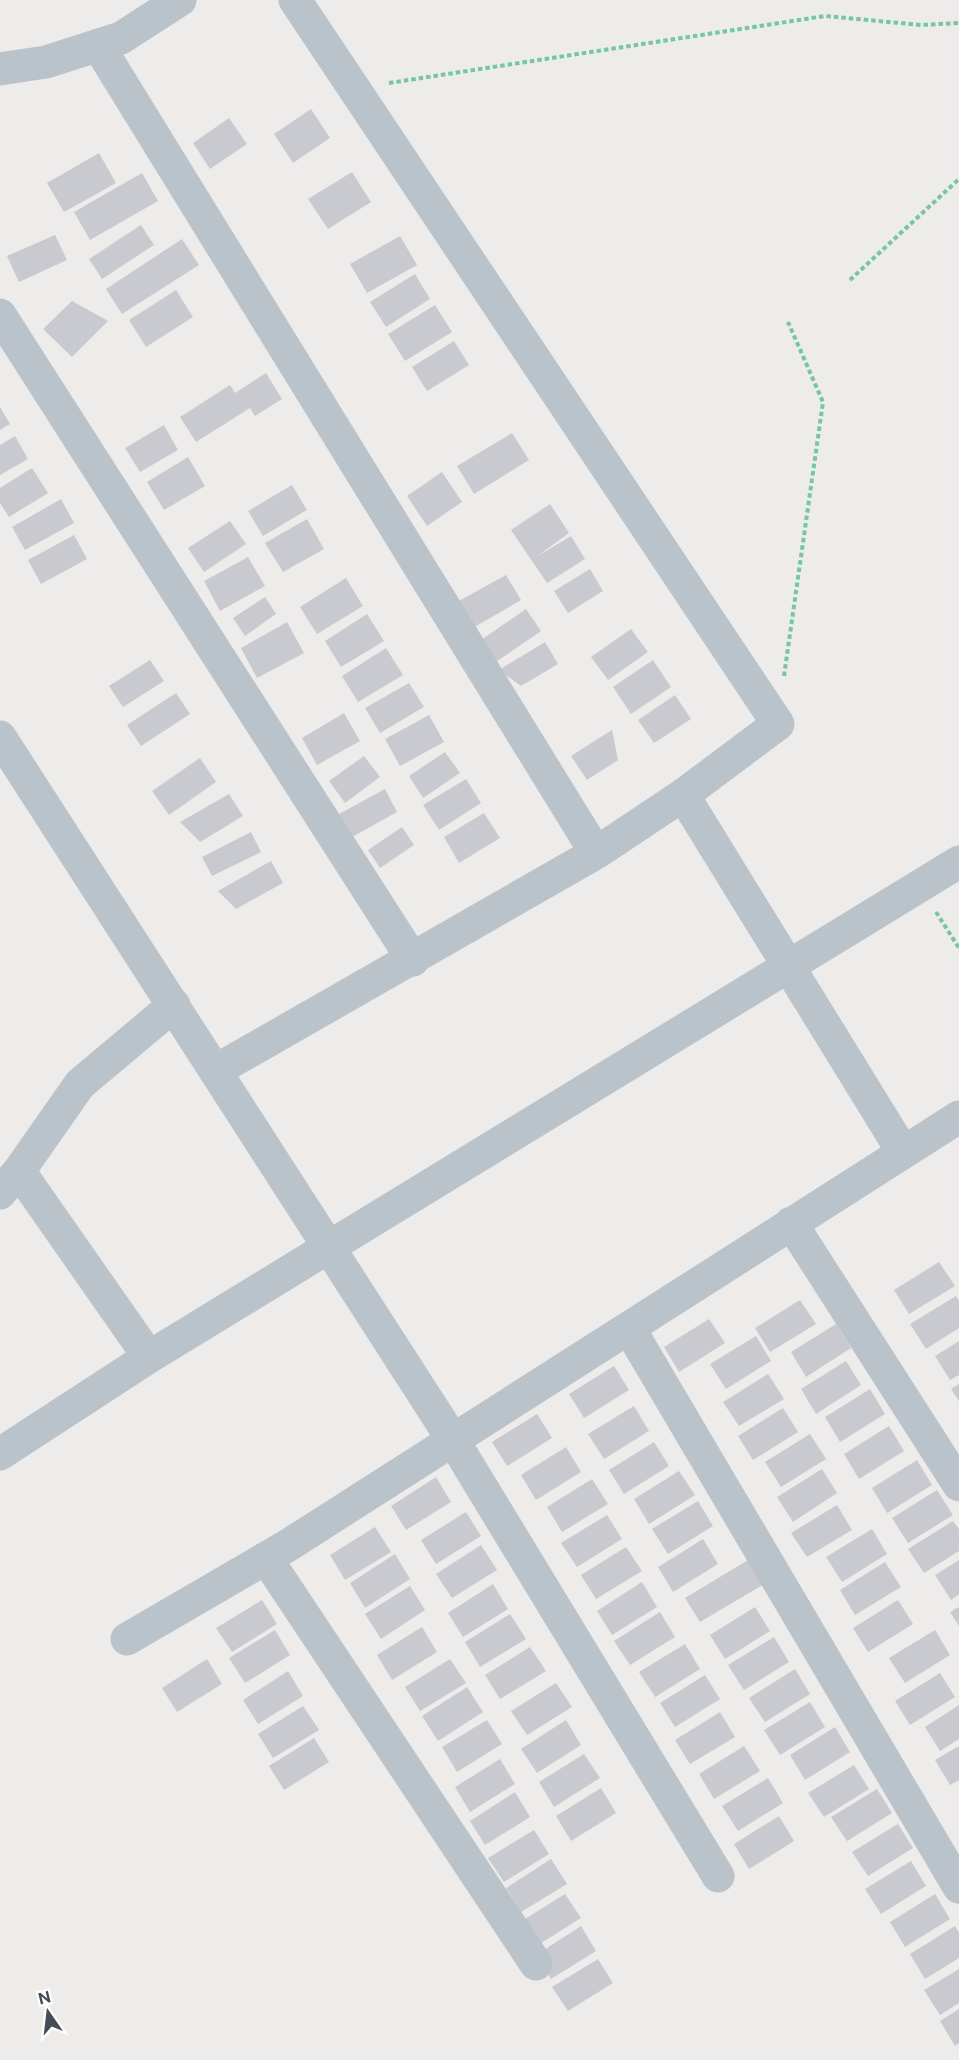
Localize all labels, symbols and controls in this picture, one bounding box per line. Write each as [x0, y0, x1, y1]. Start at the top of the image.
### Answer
north arrow [18, 1982, 78, 2042]
text: N [36, 1987, 53, 2009]

